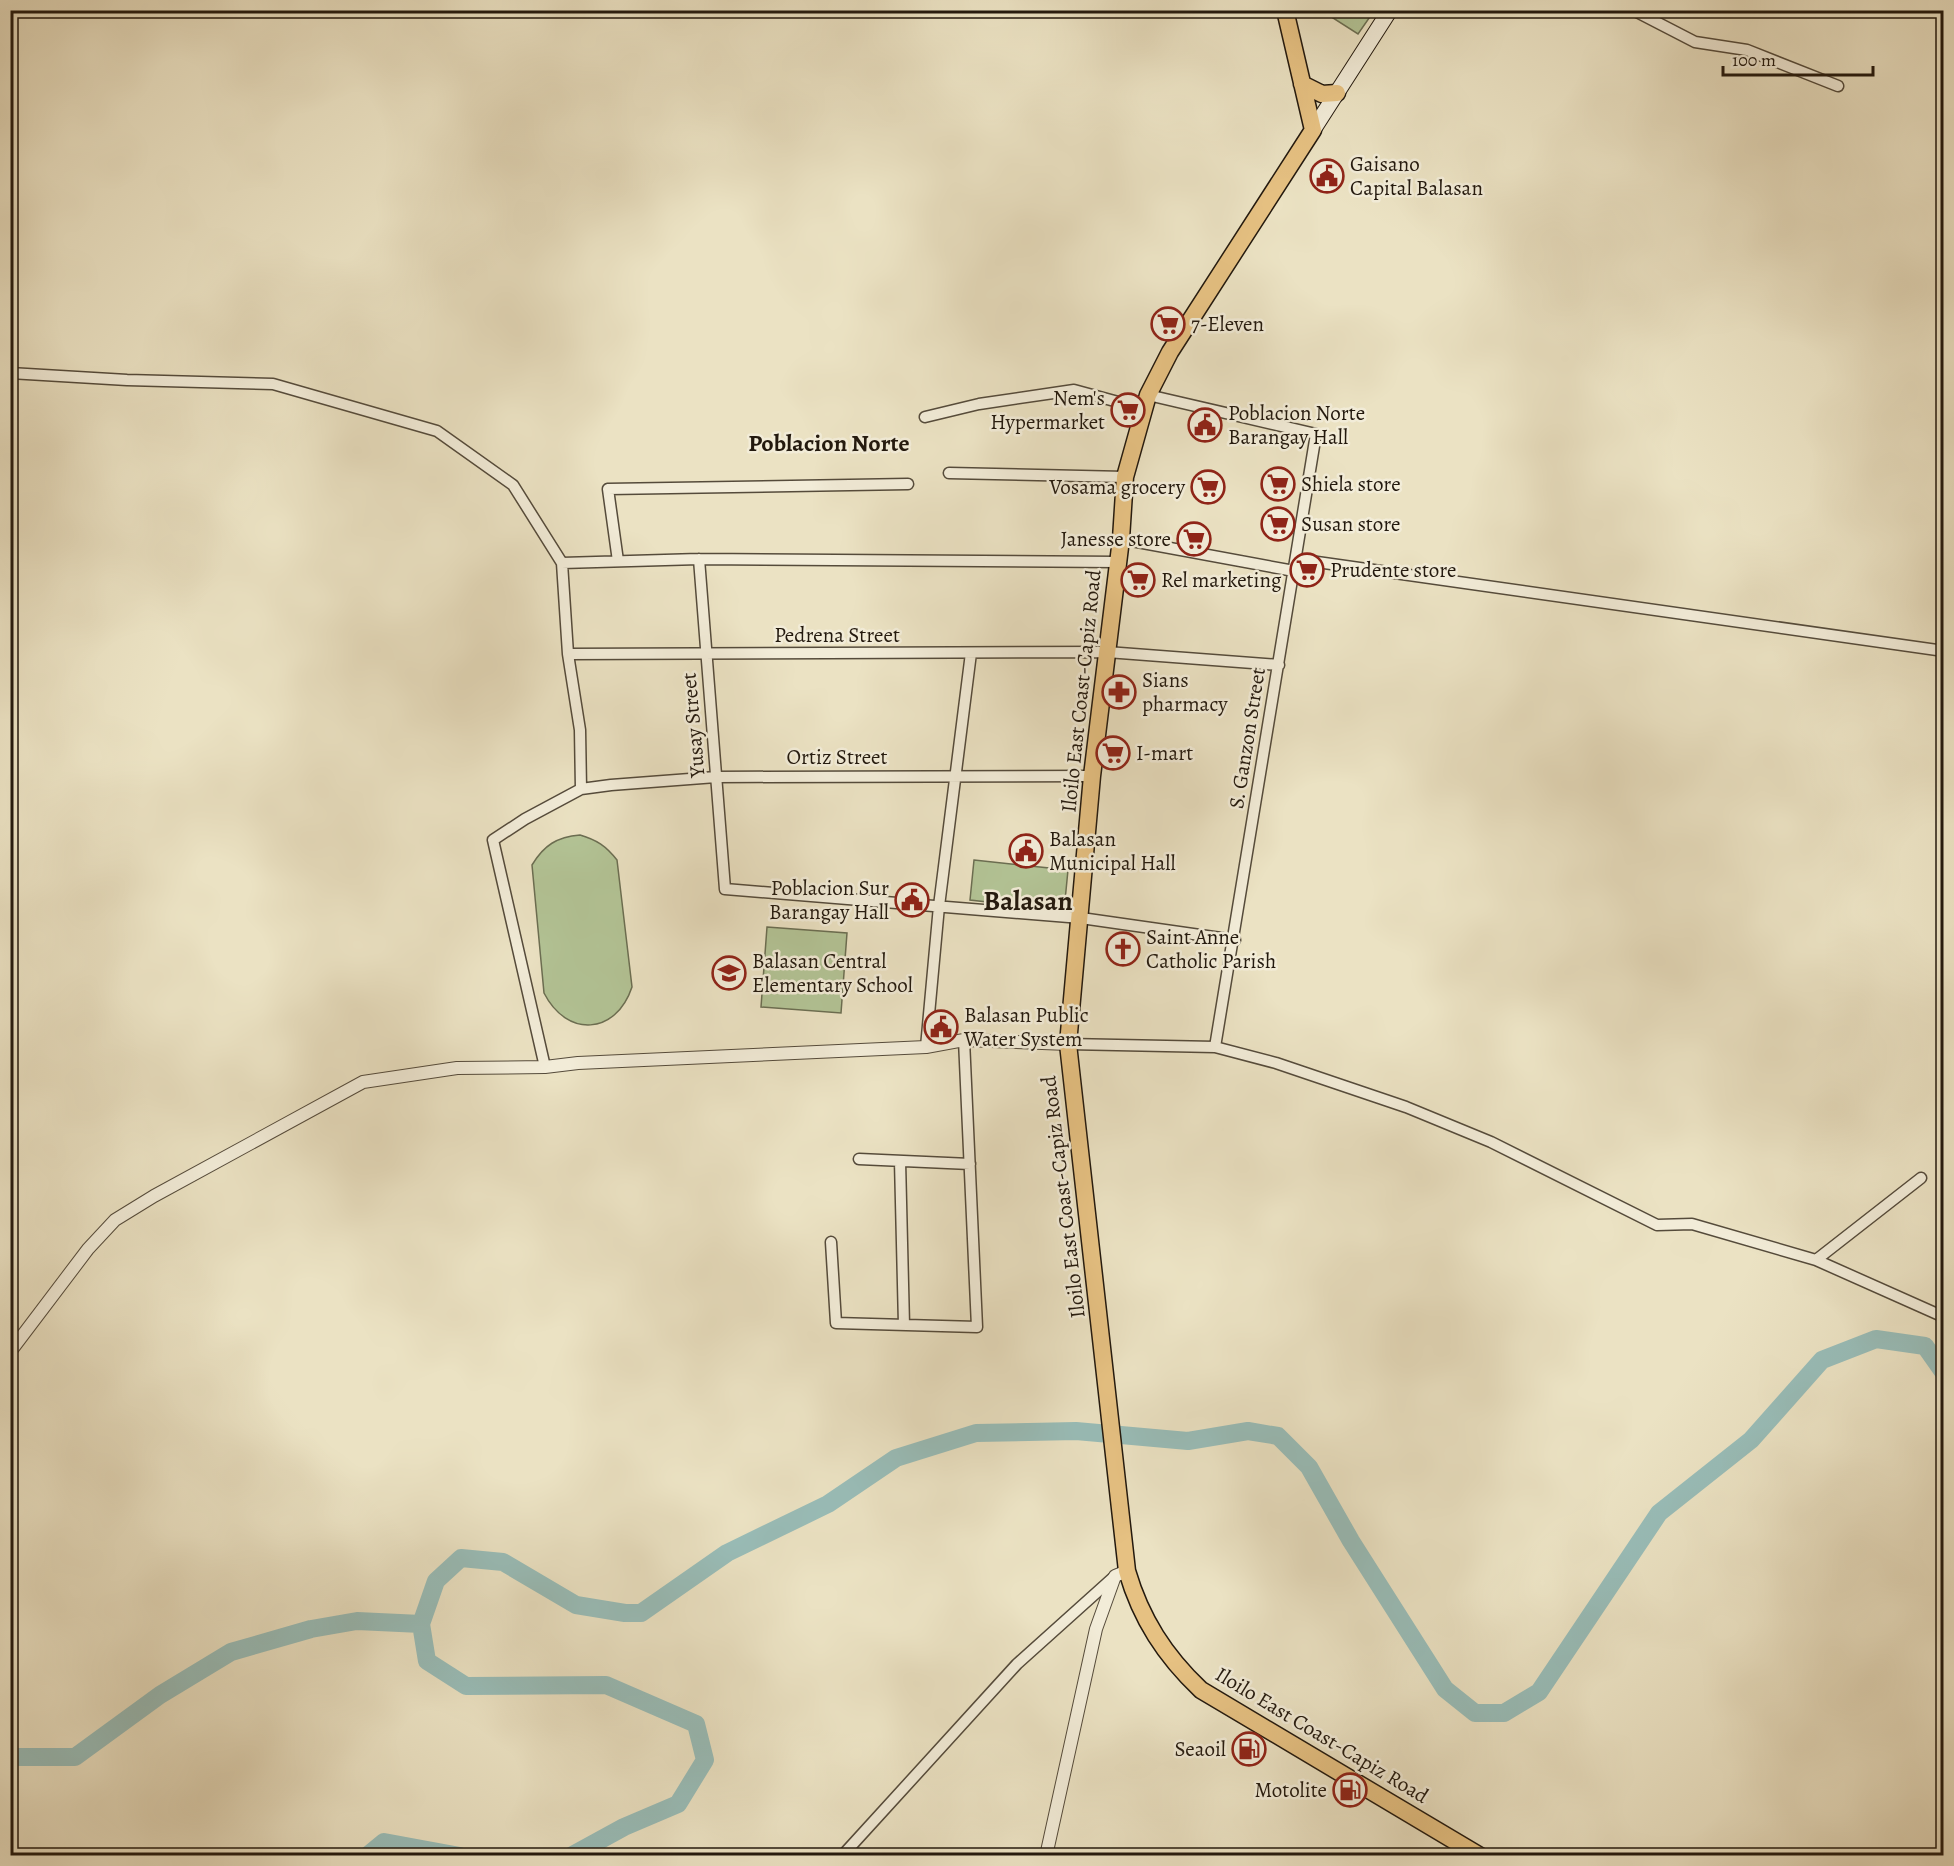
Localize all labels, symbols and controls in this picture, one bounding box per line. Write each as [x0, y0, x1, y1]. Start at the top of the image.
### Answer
scale bar [1723, 39, 1873, 77]
text: 100 m [1732, 48, 1776, 72]
place label: Gaisano Capital Balasan [1350, 150, 1483, 202]
public building icon: Gaisano Capital Balasan [1309, 158, 1345, 194]
supermarket icon: 7-Eleven [1150, 306, 1186, 342]
place label: 7-Eleven [1191, 310, 1264, 338]
place label: Nem's Hypermarket [990, 384, 1105, 436]
supermarket icon: Nem's Hypermarket [1110, 392, 1146, 428]
place label: Poblacion Norte Barangay Hall [1228, 399, 1365, 451]
public building icon: Poblacion Norte Barangay Hall [1187, 407, 1223, 443]
district label: Poblacion Norte [748, 427, 910, 459]
supermarket icon: Shiela store [1260, 466, 1296, 502]
supermarket icon: Vosama grocery [1190, 469, 1226, 505]
place label: Shiela store [1301, 470, 1401, 498]
place label: Vosama grocery [1048, 473, 1186, 501]
supermarket icon: Susan store [1260, 506, 1296, 542]
place label: Susan store [1301, 510, 1400, 538]
supermarket icon: Janesse store [1176, 521, 1212, 557]
place label: Janesse store [1061, 525, 1171, 553]
supermarket icon: Prudente store [1289, 552, 1325, 588]
place label: Prudente store [1330, 556, 1457, 584]
supermarket icon: Rel marketing [1120, 562, 1156, 598]
place label: Rel marketing [1161, 566, 1282, 594]
street label: Iloilo East Coast-Capiz Road [1054, 568, 1108, 814]
street label: Pedrena Street [774, 621, 900, 649]
street label: S. Ganzon Street [1222, 665, 1272, 811]
place label: Sians pharmacy [1142, 666, 1228, 718]
street label: Yusay Street [674, 671, 712, 780]
pharmacy icon: Sians pharmacy [1101, 674, 1137, 710]
supermarket icon: I-mart [1095, 735, 1131, 771]
place label: I-mart [1136, 739, 1193, 767]
street label: Ortiz Street [787, 743, 888, 771]
place label: Balasan Municipal Hall [1049, 825, 1176, 877]
public building icon: Balasan Municipal Hall [1008, 833, 1044, 869]
place label: Poblacion Sur Barangay Hall [769, 874, 889, 926]
public building icon: Poblacion Sur Barangay Hall [894, 882, 930, 918]
district label: Balasan [983, 883, 1073, 919]
place label: Saint Anne Catholic Parish [1146, 923, 1276, 975]
church icon: Saint Anne Catholic Parish [1105, 931, 1141, 967]
place label: Balasan Central Elementary School [752, 947, 913, 999]
school or university icon: Balasan Central Elementary School [711, 955, 747, 991]
place label: Balasan Public Water System [963, 1001, 1089, 1053]
public building icon: Balasan Public Water System [923, 1009, 959, 1045]
street label: Iloilo East Coast-Capiz Road [1034, 1074, 1092, 1320]
street label: Iloilo East Coast-Capiz Road [1210, 1660, 1434, 1810]
fuel station icon: Seaoil [1231, 1731, 1267, 1767]
place label: Seaoil [1175, 1735, 1226, 1763]
fuel station icon: Motolite [1332, 1772, 1368, 1808]
place label: Motolite [1254, 1776, 1327, 1804]

